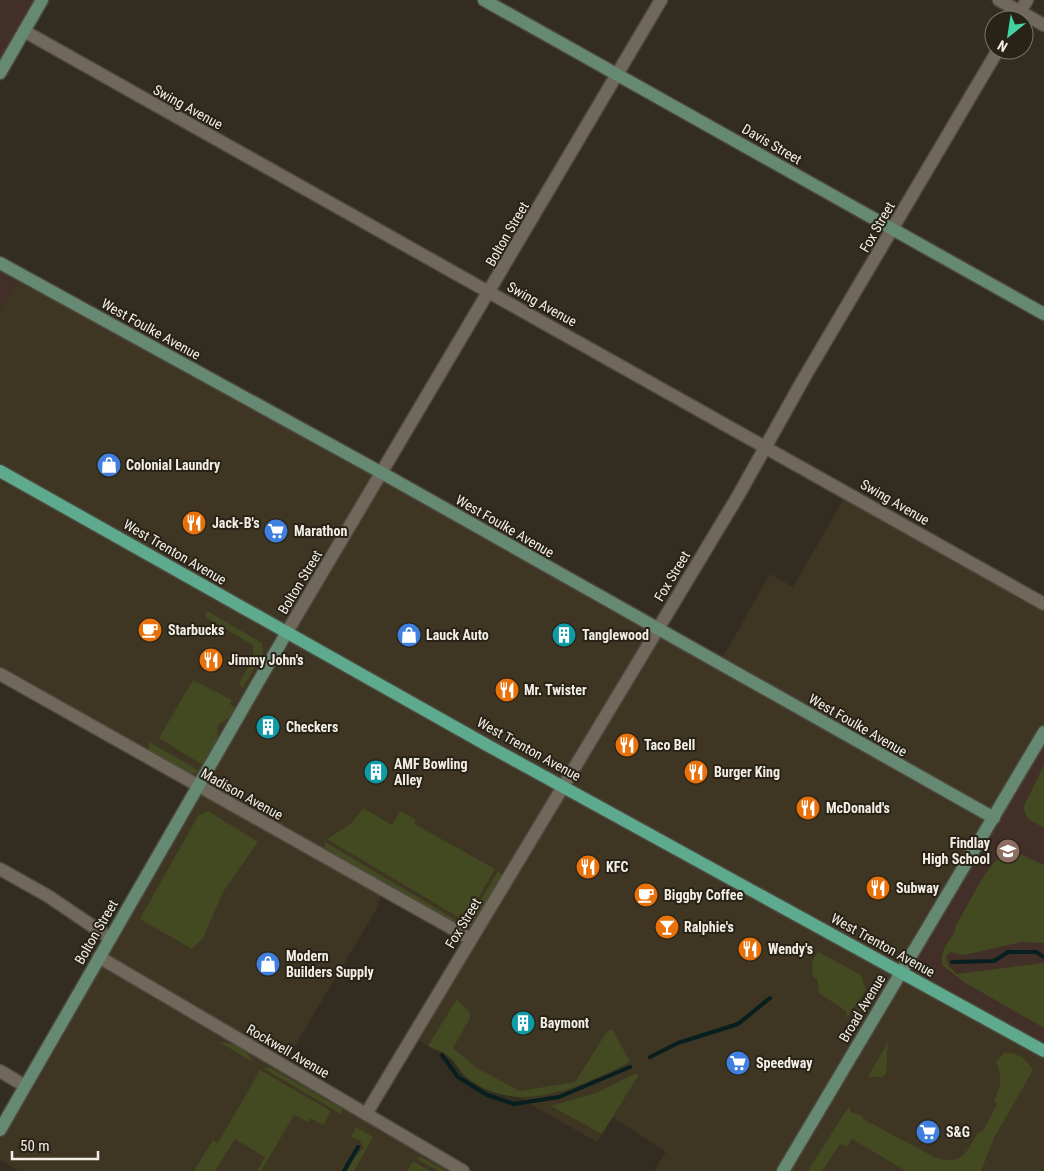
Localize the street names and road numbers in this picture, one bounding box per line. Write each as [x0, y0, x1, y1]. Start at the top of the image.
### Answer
street label: Swing Avenue [151, 81, 226, 133]
street label: Davis Street [739, 121, 805, 167]
street label: Bolton Street [482, 199, 532, 269]
street label: Fox Street [856, 199, 898, 255]
street label: Swing Avenue [505, 278, 580, 330]
street label: West Foulke Avenue [99, 295, 204, 363]
street label: Swing Avenue [858, 476, 933, 528]
street label: West Foulke Avenue [453, 491, 557, 561]
street label: West Trenton Avenue [121, 516, 230, 588]
street label: Bolton Street [275, 547, 325, 617]
street label: Fox Street [651, 548, 693, 604]
street label: West Foulke Avenue [806, 690, 910, 760]
street label: West Trenton Avenue [474, 714, 584, 784]
street label: Madison Avenue [198, 765, 286, 823]
street label: Fox Street [442, 895, 484, 951]
street label: Bolton Street [71, 897, 121, 967]
street label: West Trenton Avenue [828, 910, 938, 980]
street label: Broad Avenue [836, 971, 889, 1045]
street label: Rockwell Avenue [244, 1021, 333, 1081]

